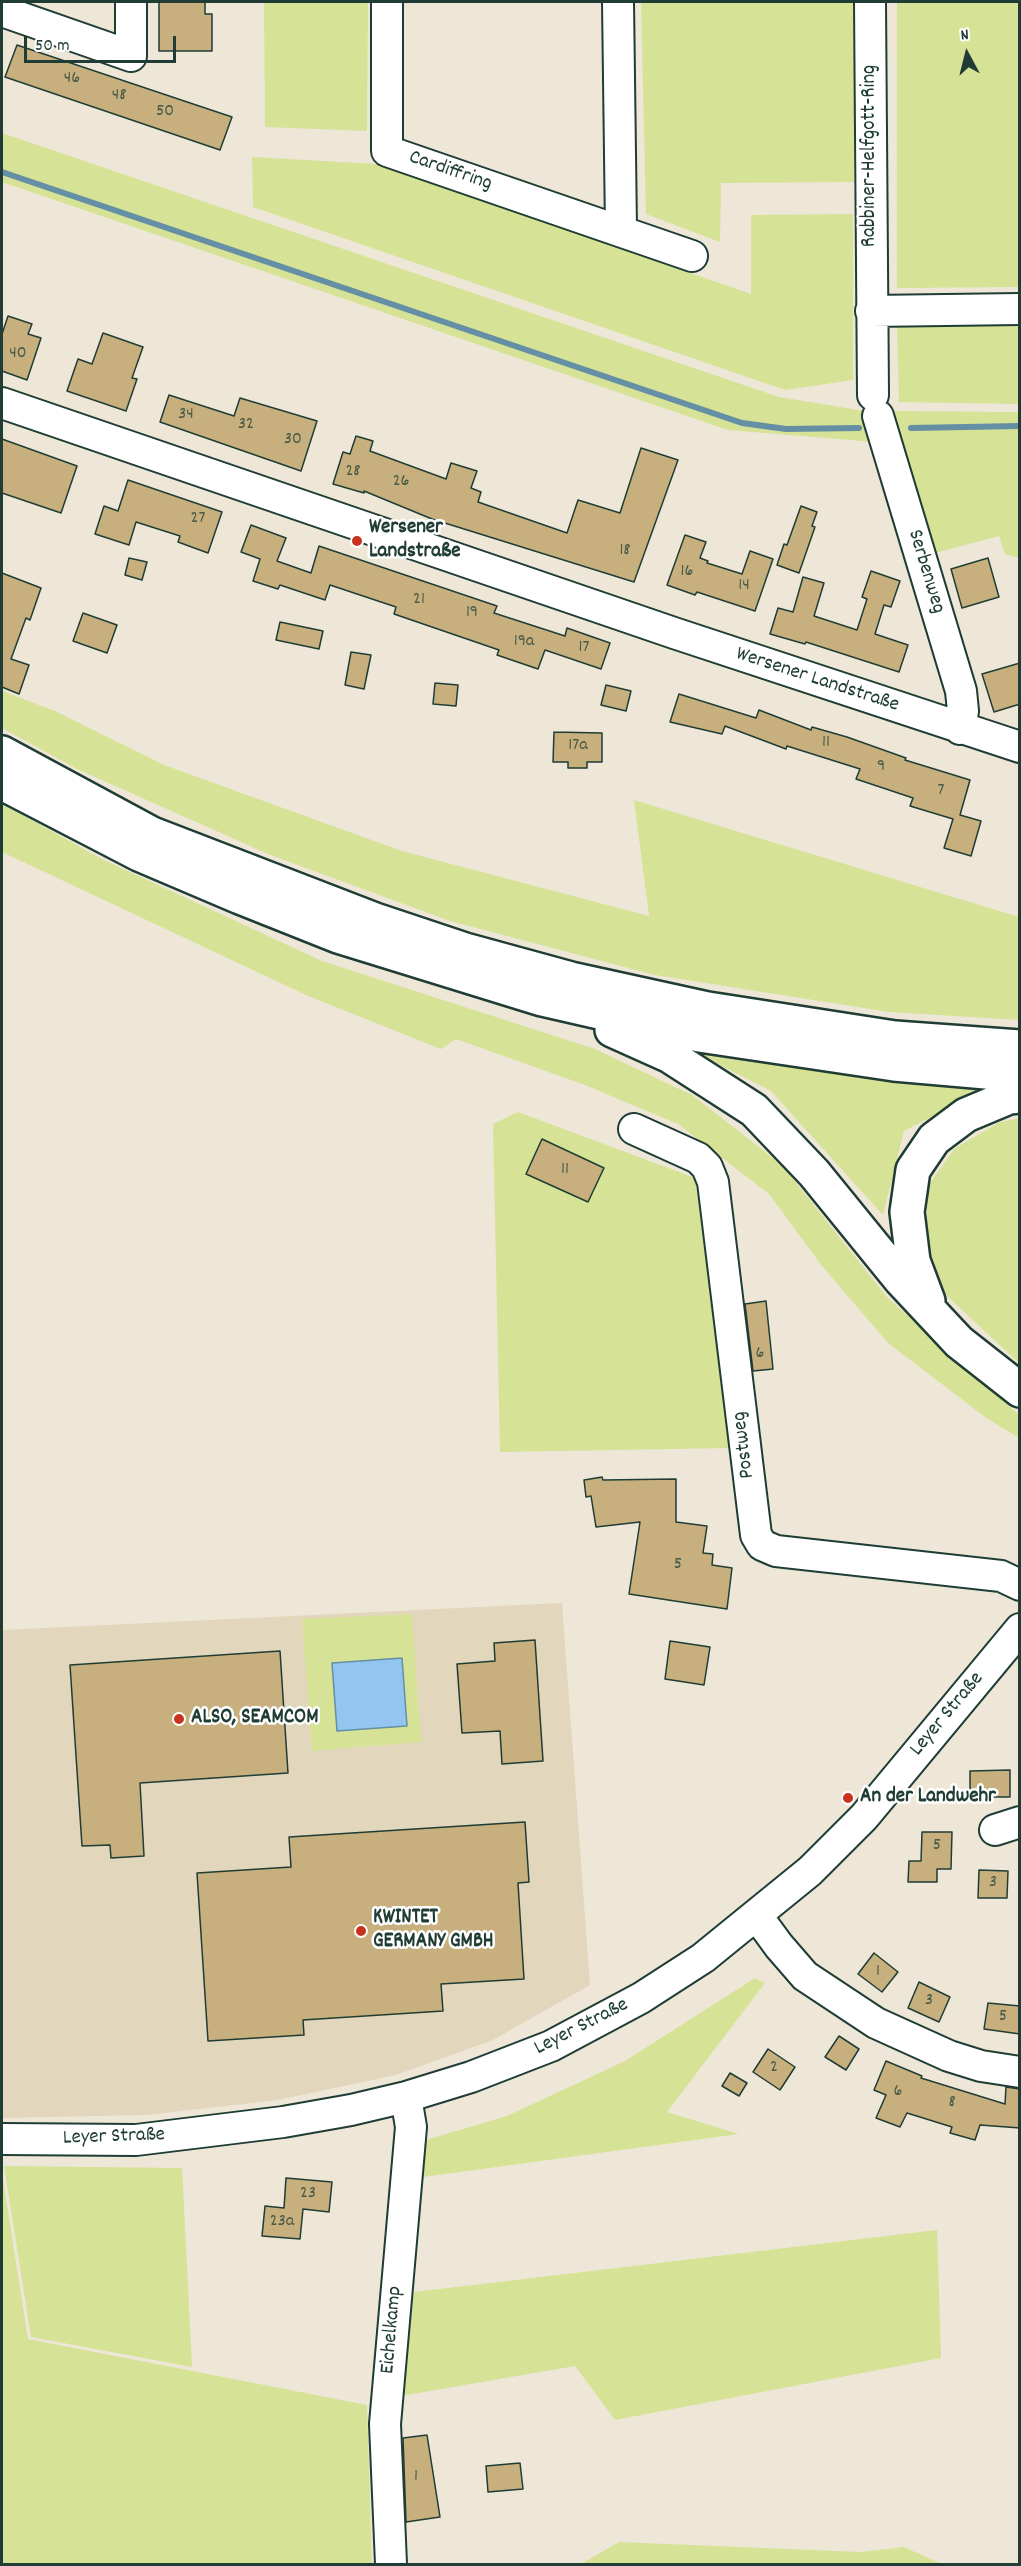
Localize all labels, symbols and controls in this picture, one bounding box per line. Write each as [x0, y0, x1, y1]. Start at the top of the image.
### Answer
scale bar [27, 24, 178, 62]
north arrow [937, 24, 997, 84]
text: N [959, 24, 970, 48]
text: 50 m [35, 34, 70, 59]
street label: Rabbiner-Helfgott-Ring [858, 65, 884, 247]
house number: 46 [64, 69, 80, 91]
house number: 48 [112, 86, 126, 108]
house number: 50 [156, 102, 174, 124]
street label: Cardiffring [405, 146, 495, 198]
house number: 40 [9, 344, 27, 366]
house number: 34 [178, 405, 194, 427]
house number: 32 [238, 415, 254, 437]
house number: 30 [284, 430, 302, 452]
house number: 28 [345, 462, 361, 484]
house number: 26 [393, 472, 409, 494]
house number: 27 [191, 509, 205, 531]
place label: Wersener Landstraße [369, 516, 460, 566]
street label: Serbenweg [900, 527, 950, 617]
marker: Wersener Landstraße [350, 534, 364, 548]
house number: 18 [619, 541, 631, 563]
house number: 16 [681, 562, 693, 584]
house number: 14 [738, 576, 750, 598]
house number: 21 [413, 590, 425, 612]
house number: 19 [466, 603, 478, 625]
house number: 19a [514, 632, 534, 654]
house number: 17 [579, 638, 589, 660]
street label: Wersener Landstraße [732, 643, 902, 719]
house number: 11 [822, 733, 830, 755]
house number: 17a [568, 736, 588, 758]
house number: 9 [877, 757, 885, 779]
house number: 7 [938, 781, 944, 803]
house number: 11 [561, 1160, 569, 1182]
house number: 6 [756, 1344, 764, 1366]
street label: Postweg [728, 1410, 762, 1480]
house number: 5 [674, 1555, 682, 1577]
street label: Leyer Straße [906, 1668, 990, 1762]
place label: ALSO, SEAMCOM [191, 1706, 318, 1732]
marker: ALSO, SEAMCOM [172, 1712, 186, 1726]
place label: An der Landwehr [860, 1785, 996, 1811]
marker: An der Landwehr [841, 1791, 855, 1805]
house number: 5 [933, 1836, 941, 1858]
house number: 3 [989, 1873, 997, 1895]
place label: KWINTET GERMANY GMBH [373, 1906, 494, 1956]
marker: KWINTET GERMANY GMBH [354, 1924, 368, 1938]
house number: 1 [876, 1962, 880, 1984]
house number: 3 [925, 1991, 933, 2013]
street label: Leyer Straße [531, 1994, 633, 2062]
house number: 5 [999, 2007, 1007, 2029]
house number: 2 [770, 2058, 778, 2080]
house number: 6 [894, 2082, 902, 2104]
house number: 8 [948, 2093, 956, 2115]
street label: Leyer Straße [63, 2124, 165, 2152]
house number: 23 [300, 2184, 316, 2206]
house number: 23a [270, 2212, 294, 2234]
street label: Eichelkamp [377, 2285, 409, 2375]
house number: 1 [414, 2467, 418, 2489]

